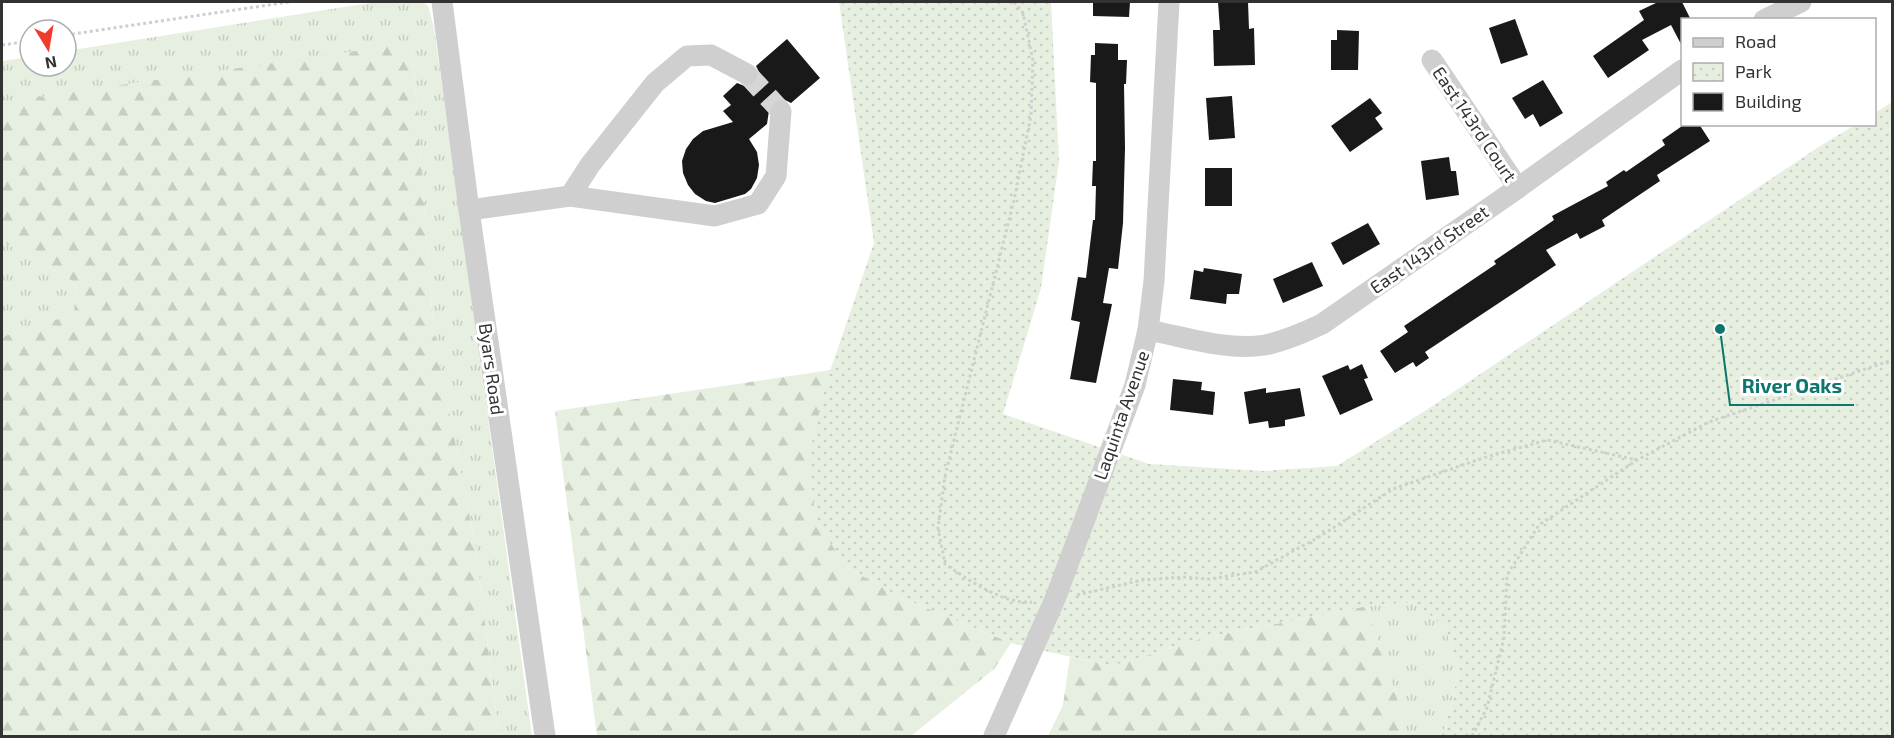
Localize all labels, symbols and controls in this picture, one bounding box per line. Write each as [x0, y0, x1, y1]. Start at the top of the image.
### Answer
north arrow [18, 18, 78, 78]
legend [1681, 18, 1876, 126]
text: Road [1735, 30, 1776, 52]
text: N [43, 53, 58, 74]
text: Park [1735, 60, 1772, 82]
street label: East 143rd Court [1428, 62, 1522, 186]
text: Building [1735, 90, 1802, 112]
street label: East 143rd Street [1366, 200, 1493, 298]
street label: Byars Road [475, 322, 509, 416]
street label: Laquinta Avenue [1089, 347, 1153, 483]
callout: River Oaks [1730, 367, 1854, 405]
text: River Oaks [1742, 373, 1842, 397]

